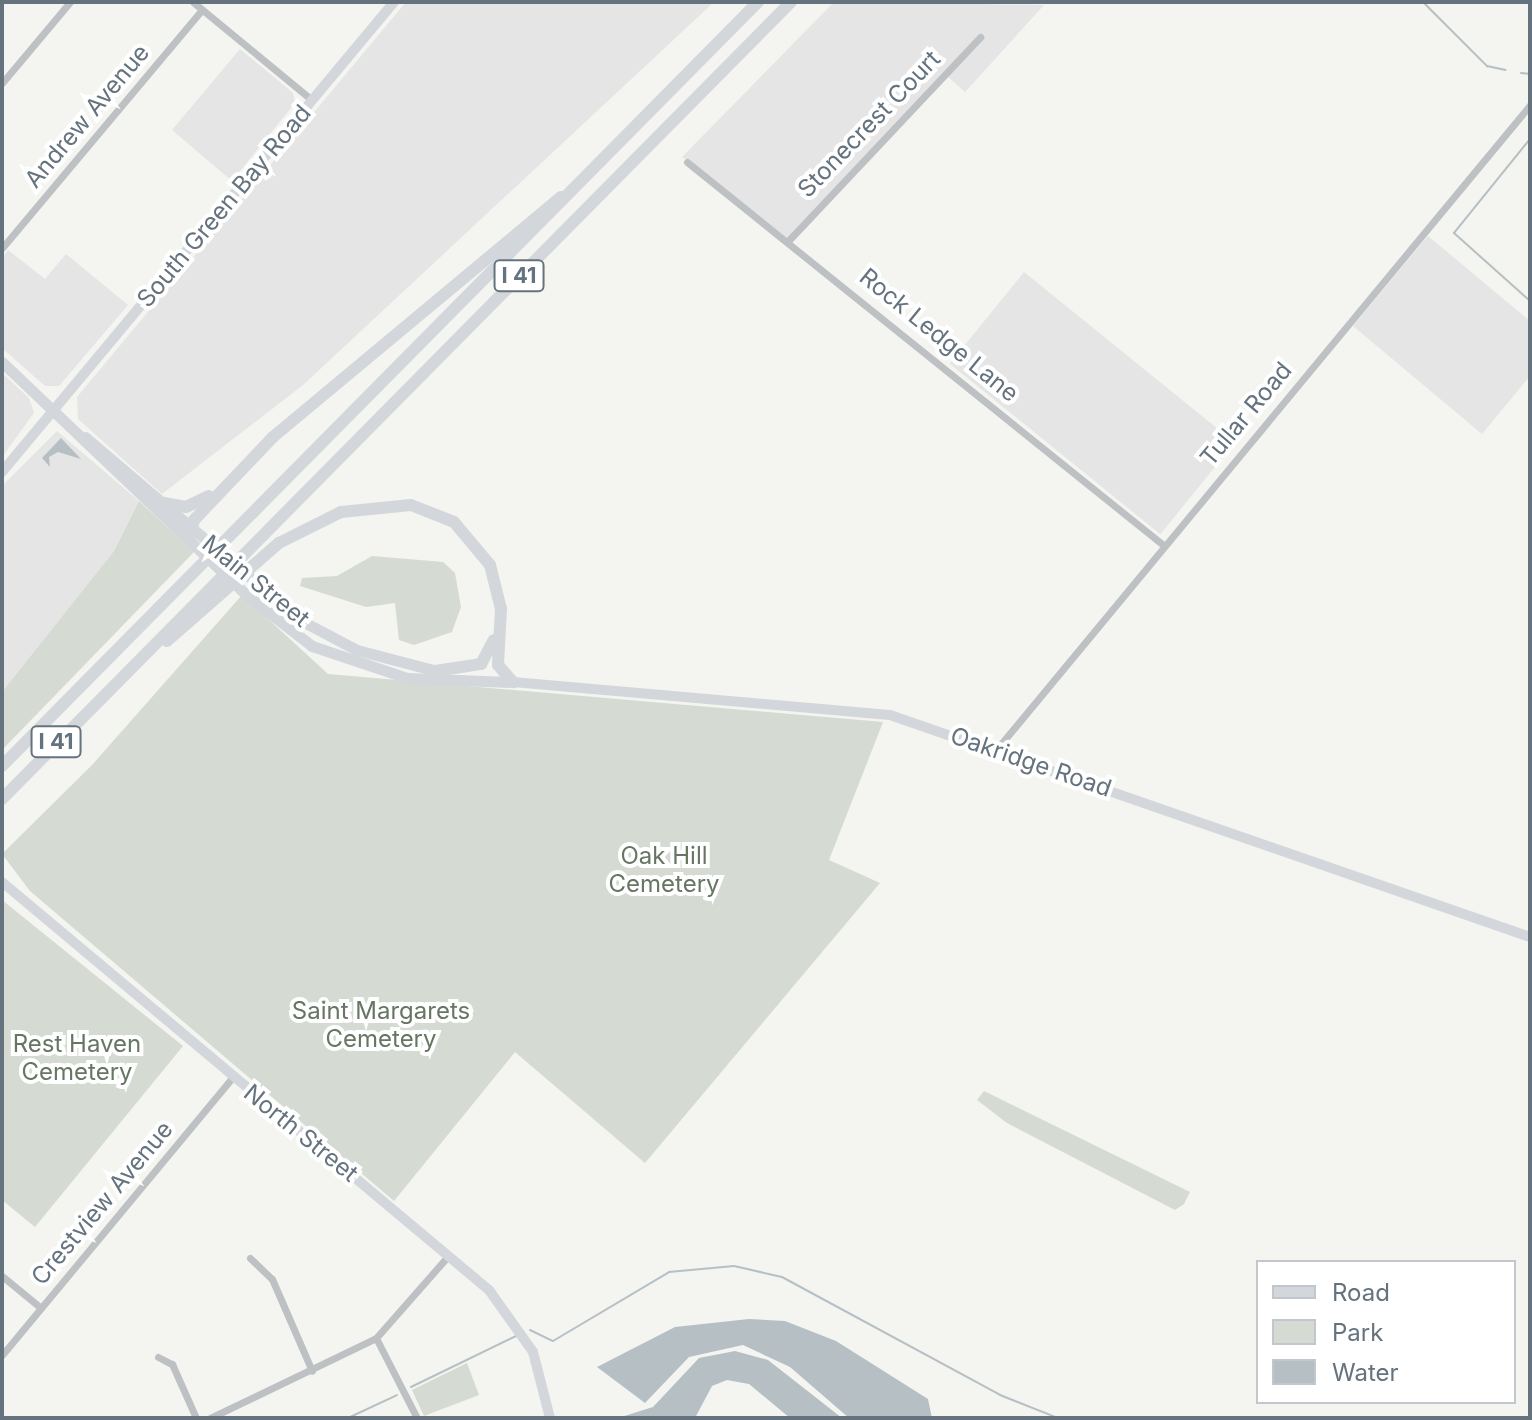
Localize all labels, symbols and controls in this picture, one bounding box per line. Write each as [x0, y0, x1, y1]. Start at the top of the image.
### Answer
street label: Andrew Avenue [19, 38, 155, 194]
street label: Stonecrest Court [792, 45, 946, 203]
street label: South Green Bay Road [131, 99, 317, 313]
road number: I 41 [493, 258, 545, 294]
street label: Rock Ledge Lane [854, 262, 1024, 408]
street label: Tullar Road [1194, 356, 1298, 472]
street label: Main Street [197, 529, 315, 633]
street label: Oakridge Road [947, 721, 1115, 803]
road number: I 41 [30, 724, 82, 760]
park label: Oak Hill Cemetery [608, 842, 720, 898]
park label: Saint Margarets Cemetery [292, 997, 470, 1053]
park label: Rest Haven Cemetery [13, 1030, 141, 1086]
street label: North Street [238, 1078, 364, 1188]
street label: Crestview Avenue [25, 1115, 179, 1291]
legend [1256, 1260, 1516, 1404]
text: Road [1332, 1278, 1390, 1307]
text: Park [1332, 1318, 1383, 1347]
text: Water [1332, 1358, 1399, 1387]

